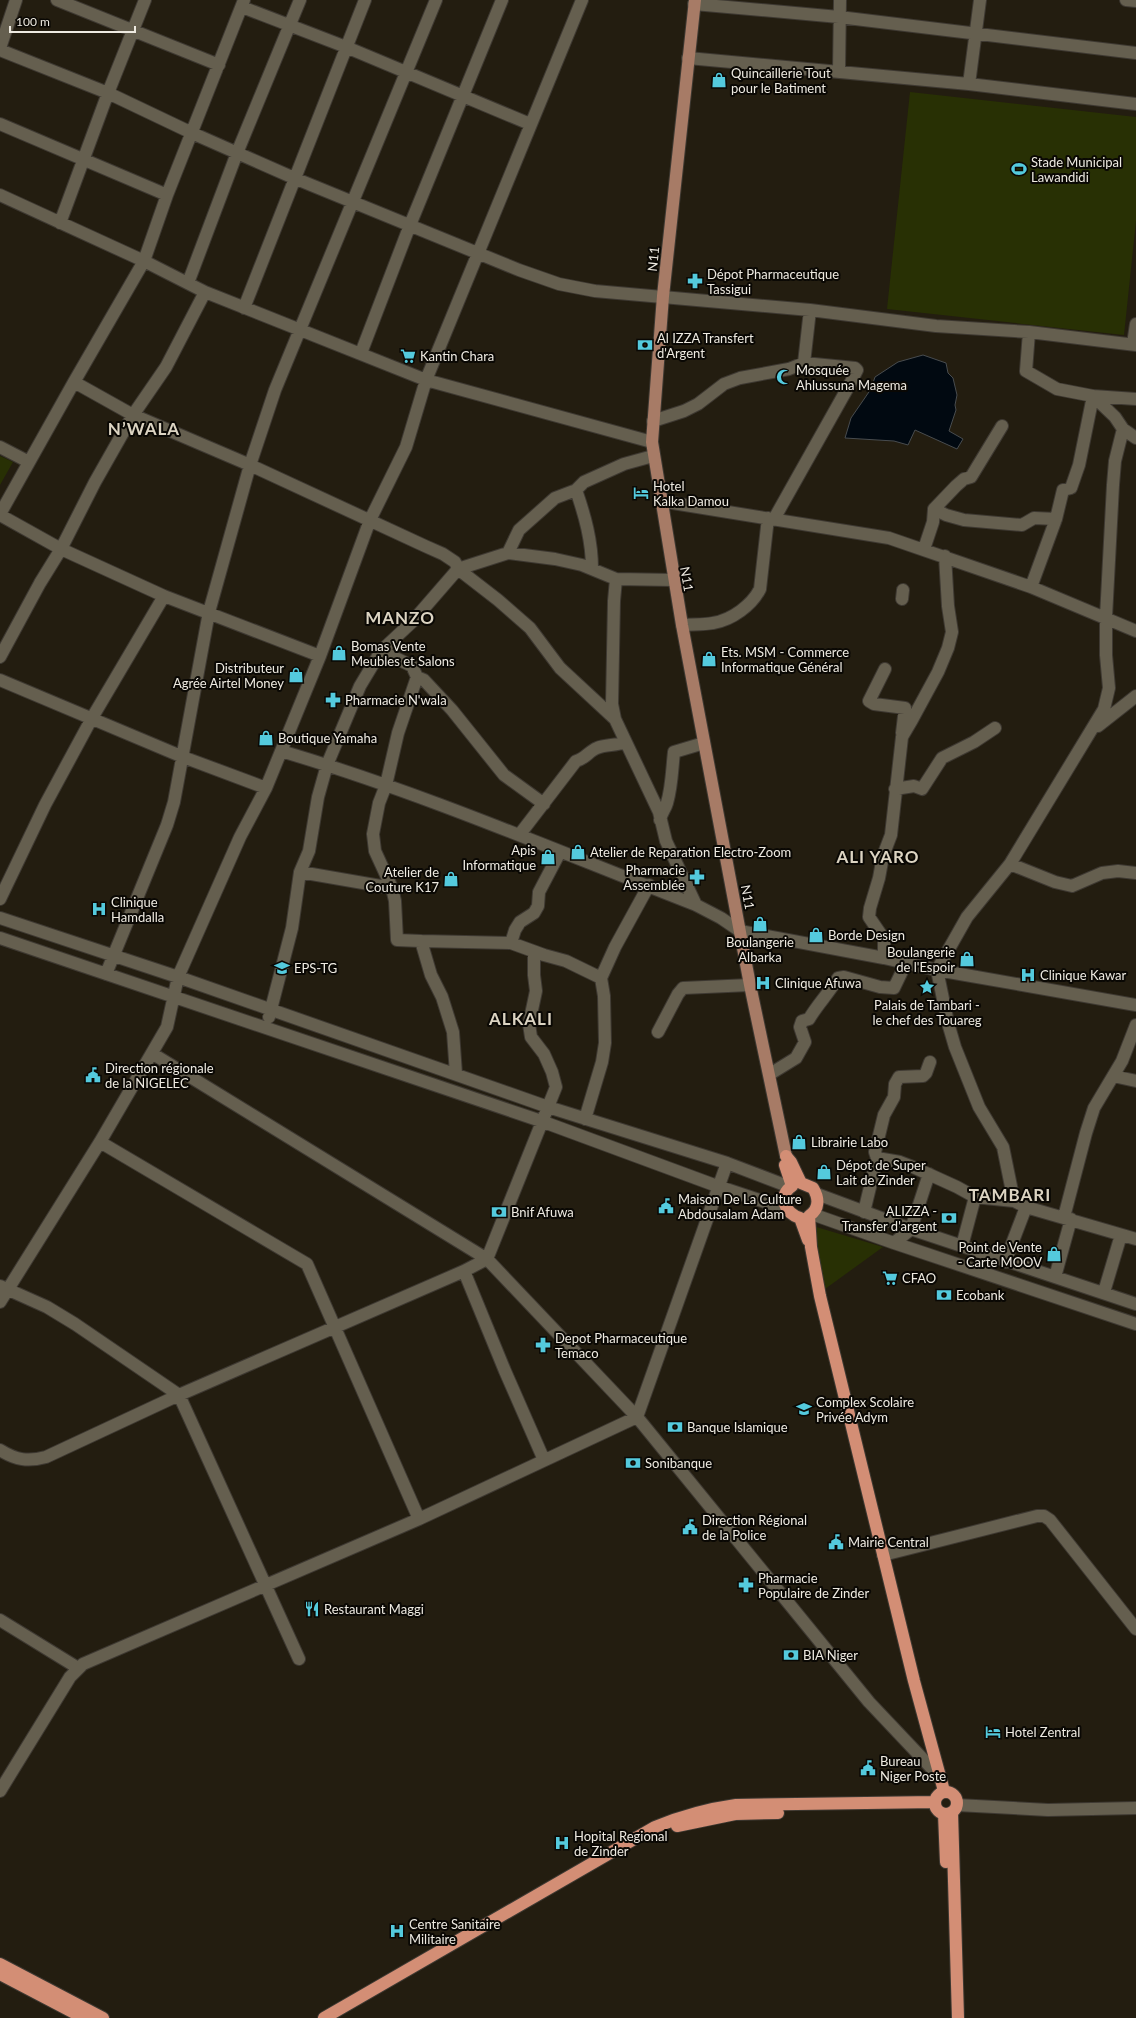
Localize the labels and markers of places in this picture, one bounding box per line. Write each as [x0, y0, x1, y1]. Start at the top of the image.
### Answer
place label: Quincaillerie Tout pour le Batiment [731, 65, 831, 96]
shop icon: Quincaillerie Tout pour le Batiment [710, 71, 728, 89]
place label: Stade Municipal Lawandidi [1031, 154, 1122, 185]
sports icon: Stade Municipal Lawandidi [1010, 160, 1028, 178]
place label: Dépot Pharmaceutique Tassigui [707, 266, 839, 297]
pharmacy icon: Dépot Pharmaceutique Tassigui [686, 272, 704, 290]
place label: Al IZZA Transfert d'Argent [657, 330, 754, 361]
bank icon: Al IZZA Transfert d'Argent [636, 336, 654, 354]
supermarket icon: Kantin Chara [399, 347, 417, 365]
place label: Kantin Chara [420, 348, 494, 364]
place label: Mosquée Ahlussuna Magema [796, 362, 907, 393]
mosque icon: Mosquée Ahlussuna Magema [775, 368, 793, 386]
place label: Hotel Kalka Damou [653, 478, 729, 509]
hotel icon: Hotel Kalka Damou [632, 484, 650, 502]
place label: Bomas Vente Meubles et Salons [351, 638, 455, 669]
shop icon: Bomas Vente Meubles et Salons [330, 644, 348, 662]
place label: Ets. MSM - Commerce Informatique Général [721, 644, 849, 675]
shop icon: Ets. MSM - Commerce Informatique Général [700, 650, 718, 668]
place label: Distributeur Agrée Airtel Money [173, 660, 284, 691]
shop icon: Distributeur Agrée Airtel Money [287, 666, 305, 684]
pharmacy icon: Pharmacie N'wala [324, 691, 342, 709]
place label: Pharmacie N'wala [345, 692, 447, 708]
shop icon: Boutique Yamaha [257, 729, 275, 747]
place label: Boutique Yamaha [278, 730, 377, 746]
place label: Apis Informatique [462, 842, 536, 873]
shop icon: Atelier de Reparation Electro-Zoom [569, 843, 587, 861]
place label: Atelier de Reparation Electro-Zoom [590, 844, 791, 860]
shop icon: Apis Informatique [539, 848, 557, 866]
place label: Pharmacie Assemblée [623, 862, 685, 893]
place label: Atelier de Couture K17 [366, 864, 439, 895]
pharmacy icon: Pharmacie Assemblée [688, 868, 706, 886]
shop icon: Atelier de Couture K17 [442, 870, 460, 888]
place label: Clinique Hamdalla [111, 894, 164, 925]
hospital icon: Clinique Hamdalla [90, 900, 108, 918]
shop icon: Boulangerie Albarka [751, 915, 769, 933]
shop icon: Borde Design [807, 926, 825, 944]
place label: Borde Design [828, 927, 905, 943]
place label: Boulangerie Albarka [726, 934, 794, 965]
place label: Boulangerie de l'Espoir [887, 944, 955, 975]
shop icon: Boulangerie de l'Espoir [958, 950, 976, 968]
school or university icon: EPS-TG [273, 959, 291, 977]
place label: EPS-TG [294, 960, 337, 976]
hospital icon: Clinique Kawar [1019, 966, 1037, 984]
place label: Clinique Kawar [1040, 967, 1127, 983]
hospital icon: Clinique Afuwa [754, 974, 772, 992]
place label: Clinique Afuwa [775, 975, 861, 991]
place icon: Palais de Tambari - le chef des Touareg [918, 978, 936, 996]
place label: Palais de Tambari - le chef des Touareg [872, 997, 982, 1028]
place label: Direction régionale de la NIGELEC [105, 1060, 214, 1091]
public building icon: Direction régionale de la NIGELEC [84, 1066, 102, 1084]
shop icon: Librairie Labo [790, 1133, 808, 1151]
place label: Librairie Labo [811, 1134, 888, 1150]
place label: Dépot de Super Lait de Zinder [836, 1157, 926, 1188]
shop icon: Dépot de Super Lait de Zinder [815, 1163, 833, 1181]
place label: Maison De La Culture Abdousalam Adam [678, 1191, 802, 1222]
public building icon: Maison De La Culture Abdousalam Adam [657, 1197, 675, 1215]
bank icon: Bnif Afuwa [490, 1203, 508, 1221]
place label: ALIZZA - Transfer d'argent [842, 1203, 937, 1234]
place label: Bnif Afuwa [511, 1204, 574, 1220]
bank icon: ALIZZA - Transfer d'argent [940, 1209, 958, 1227]
place label: Point de Vente - Carte MOOV [958, 1239, 1042, 1270]
shop icon: Point de Vente - Carte MOOV [1045, 1245, 1063, 1263]
supermarket icon: CFAO [881, 1269, 899, 1287]
place label: CFAO [902, 1270, 936, 1286]
bank icon: Ecobank [935, 1286, 953, 1304]
place label: Ecobank [956, 1287, 1005, 1303]
place label: Depot Pharmaceutique Temaco [555, 1330, 687, 1361]
pharmacy icon: Depot Pharmaceutique Temaco [534, 1336, 552, 1354]
place label: Complex Scolaire Privée Adym [816, 1394, 914, 1425]
school or university icon: Complex Scolaire Privée Adym [795, 1400, 813, 1418]
bank icon: Banque Islamique [666, 1418, 684, 1436]
place label: Banque Islamique [687, 1419, 788, 1435]
bank icon: Sonibanque [624, 1454, 642, 1472]
place label: Sonibanque [645, 1455, 712, 1471]
place label: Direction Régional de la Police [702, 1512, 807, 1543]
public building icon: Direction Régional de la Police [681, 1518, 699, 1536]
public building icon: Mairie Central [827, 1533, 845, 1551]
place label: Mairie Central [848, 1534, 929, 1550]
place label: Pharmacie Populaire de Zinder [758, 1570, 869, 1601]
pharmacy icon: Pharmacie Populaire de Zinder [737, 1576, 755, 1594]
restaurant icon: Restaurant Maggi [303, 1600, 321, 1618]
place label: Restaurant Maggi [324, 1601, 424, 1617]
bank icon: BIA Niger [782, 1646, 800, 1664]
place label: BIA Niger [803, 1647, 858, 1663]
hotel icon: Hotel Zentral [984, 1723, 1002, 1741]
place label: Hotel Zentral [1005, 1724, 1080, 1740]
place label: Bureau Niger Poste [880, 1753, 946, 1784]
public building icon: Bureau Niger Poste [859, 1759, 877, 1777]
place label: Hopital Regional de Zinder [574, 1828, 668, 1859]
hospital icon: Hopital Regional de Zinder [553, 1834, 571, 1852]
place label: Centre Sanitaire Militaire [409, 1916, 500, 1947]
hospital icon: Centre Sanitaire Militaire [388, 1922, 406, 1940]

